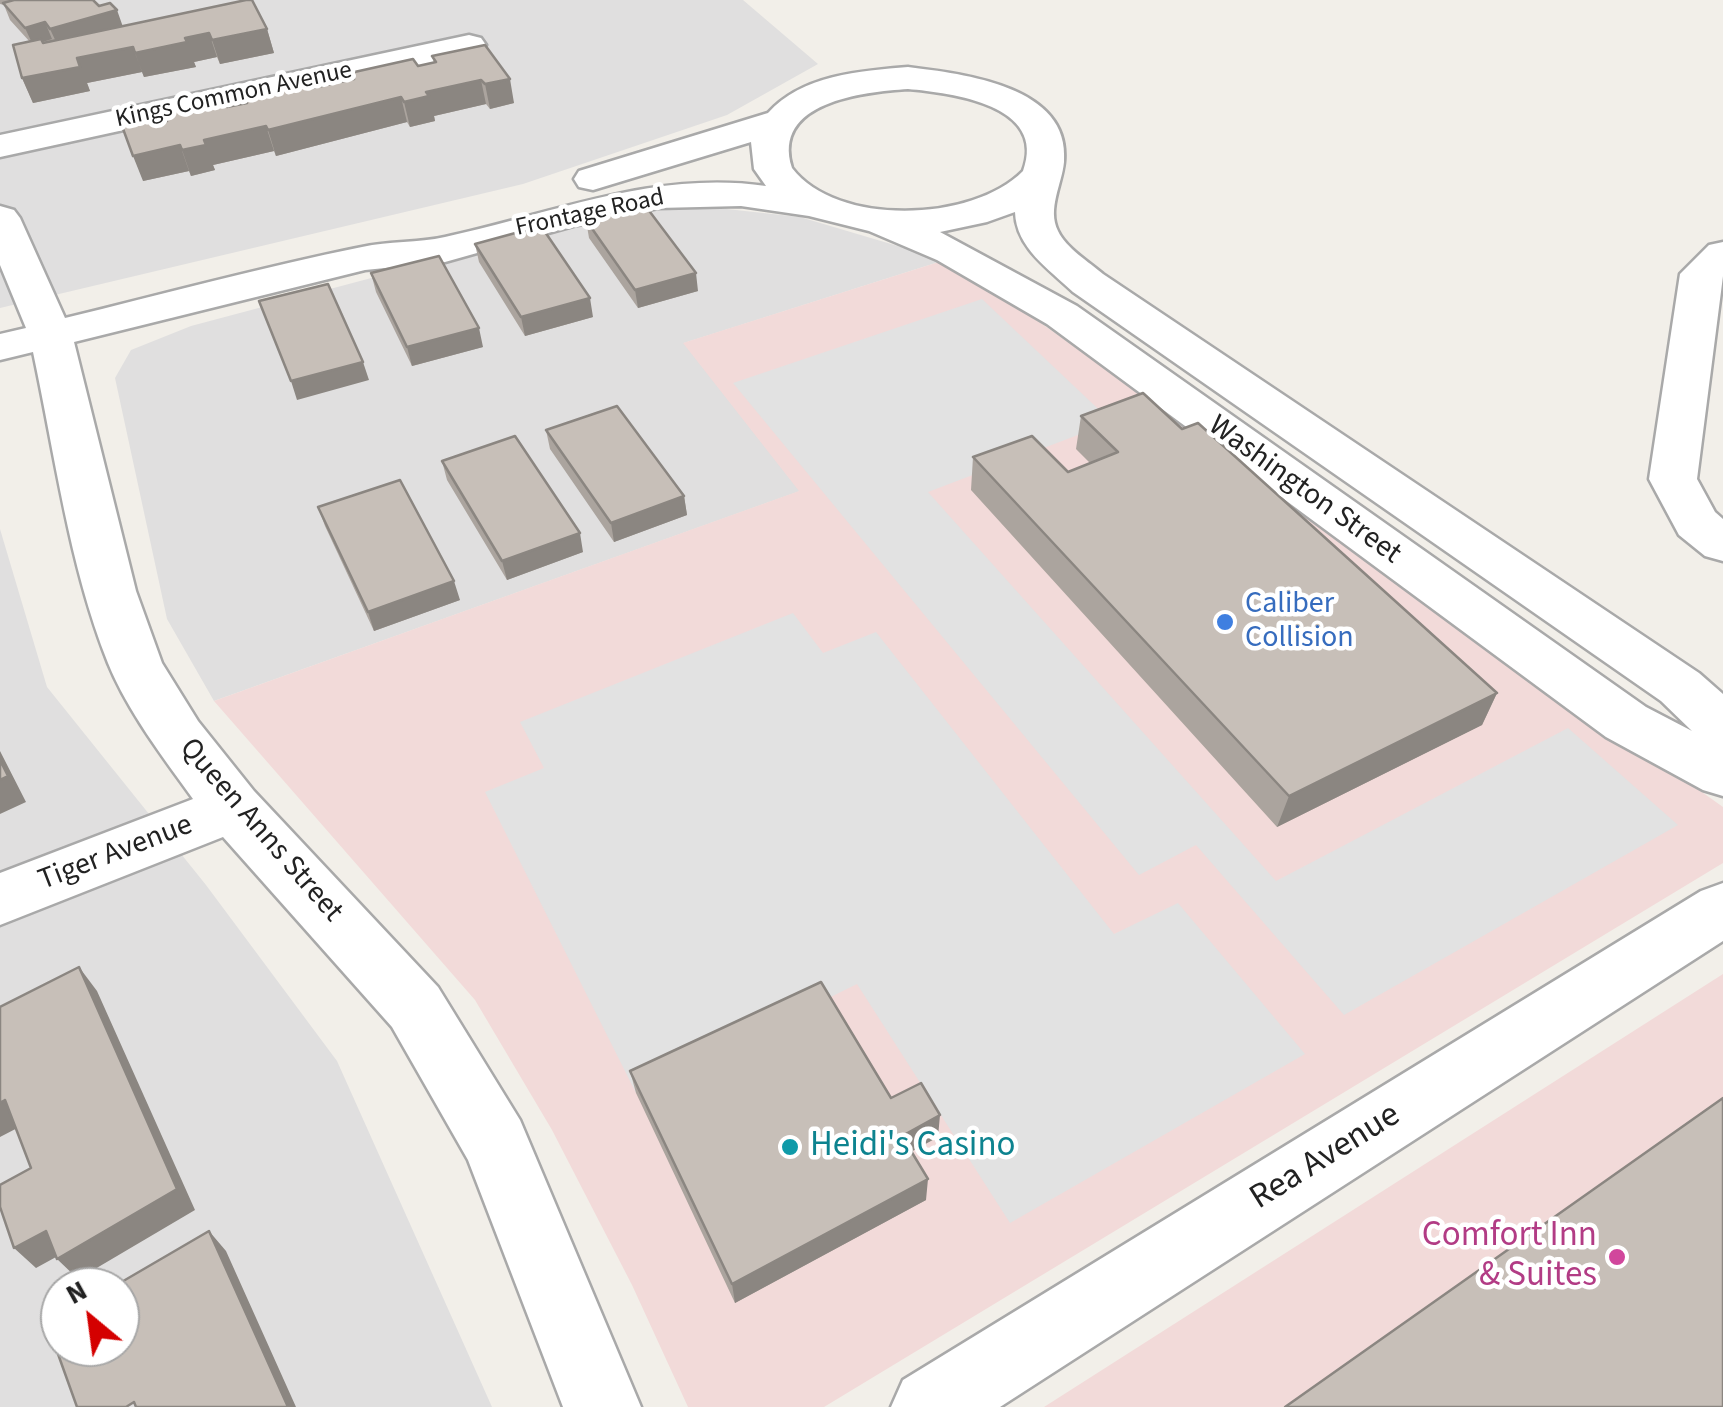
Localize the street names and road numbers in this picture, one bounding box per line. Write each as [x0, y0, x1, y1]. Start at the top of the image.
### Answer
street label: Kings Common Avenue [113, 56, 355, 136]
street label: Frontage Road [513, 184, 667, 244]
street label: Washington Street [1201, 409, 1407, 573]
street label: Queen Anns Street [171, 732, 349, 930]
street label: Tiger Avenue [34, 808, 198, 900]
street label: Rea Avenue [1243, 1095, 1409, 1221]

